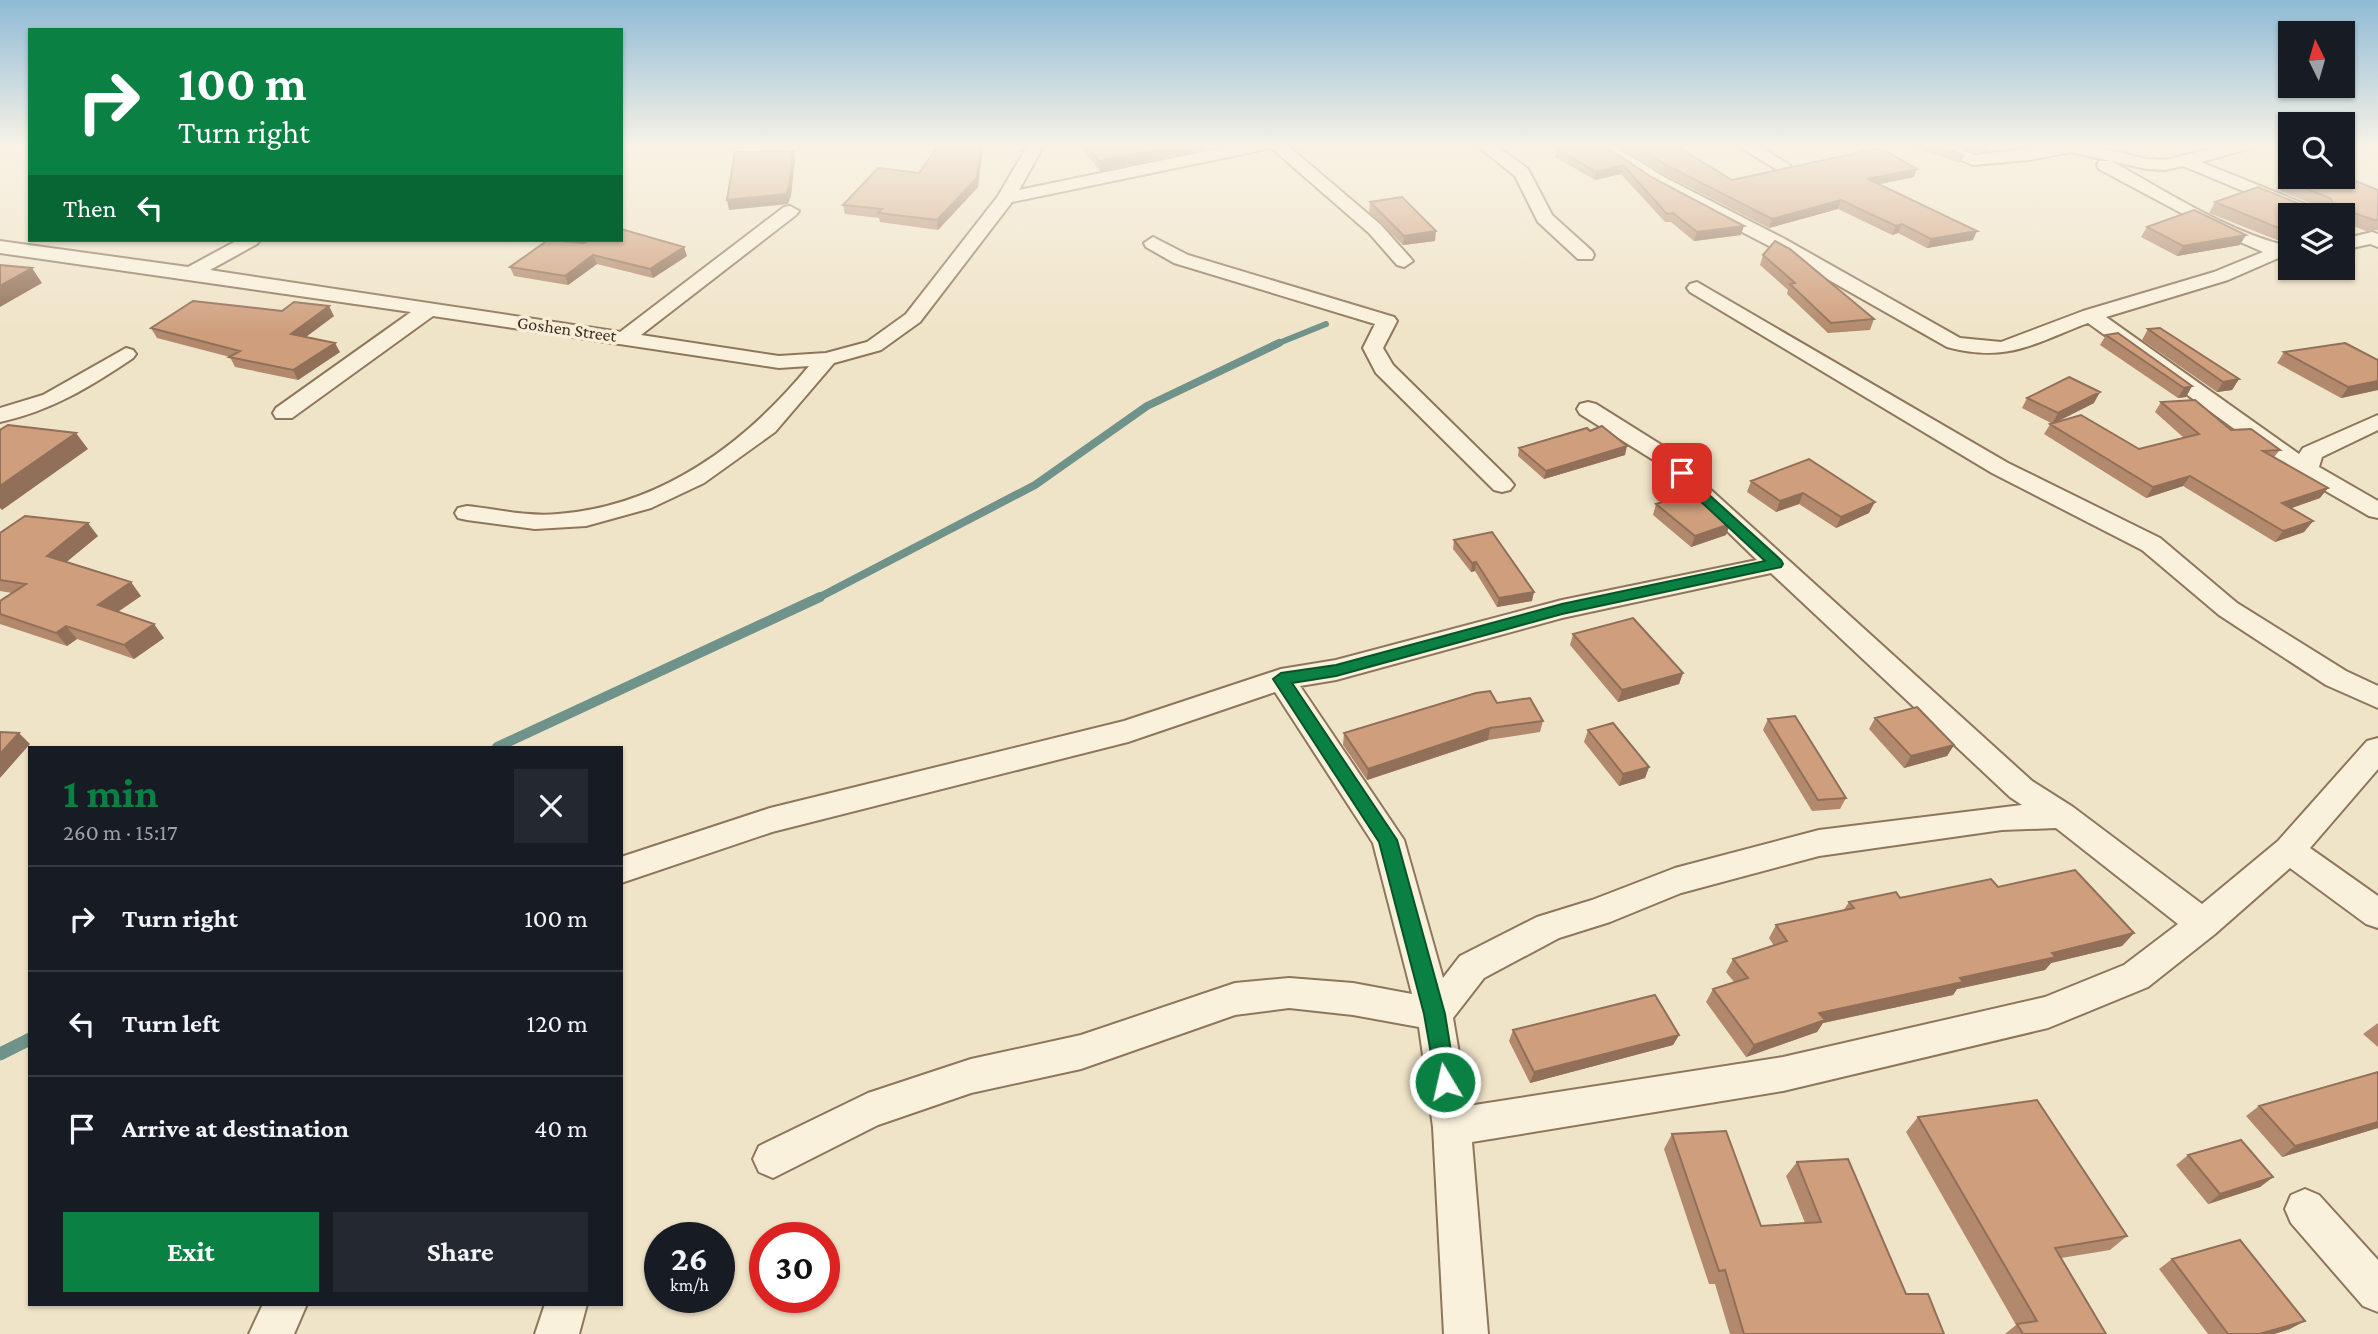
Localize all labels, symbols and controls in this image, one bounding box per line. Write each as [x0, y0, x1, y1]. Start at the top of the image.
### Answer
north arrow [2278, 21, 2356, 98]
map controls [2278, 21, 2355, 280]
icon: right [63, 56, 154, 147]
text: 100 m [178, 56, 307, 111]
button: search [2278, 112, 2355, 189]
text: Turn right [178, 114, 310, 150]
icon: left [131, 189, 169, 227]
text: Then [63, 194, 117, 223]
button: layers [2278, 203, 2355, 280]
street label: Goshen Street [516, 312, 619, 346]
pin [1652, 443, 1712, 503]
icon: arrive [1663, 454, 1701, 492]
text: 1 min [63, 769, 159, 816]
button: close [514, 769, 588, 843]
text: 260 m · 15:17 [63, 819, 178, 845]
icon: right [63, 900, 101, 938]
text: Turn right [122, 904, 238, 933]
text: 100 m [524, 904, 588, 933]
icon: left [63, 1005, 101, 1043]
text: Turn left [122, 1009, 220, 1038]
text: 120 m [527, 1009, 588, 1038]
position arrow [1408, 1045, 1482, 1119]
icon: arrive [63, 1110, 101, 1148]
text: Arrive at destination [122, 1114, 349, 1143]
text: 40 m [534, 1114, 588, 1143]
button: Exit [63, 1212, 319, 1292]
button: Share [333, 1212, 588, 1292]
speed limit sign: 30 [749, 1222, 840, 1313]
text: 26 [671, 1239, 708, 1278]
text: km/h [670, 1275, 709, 1295]

